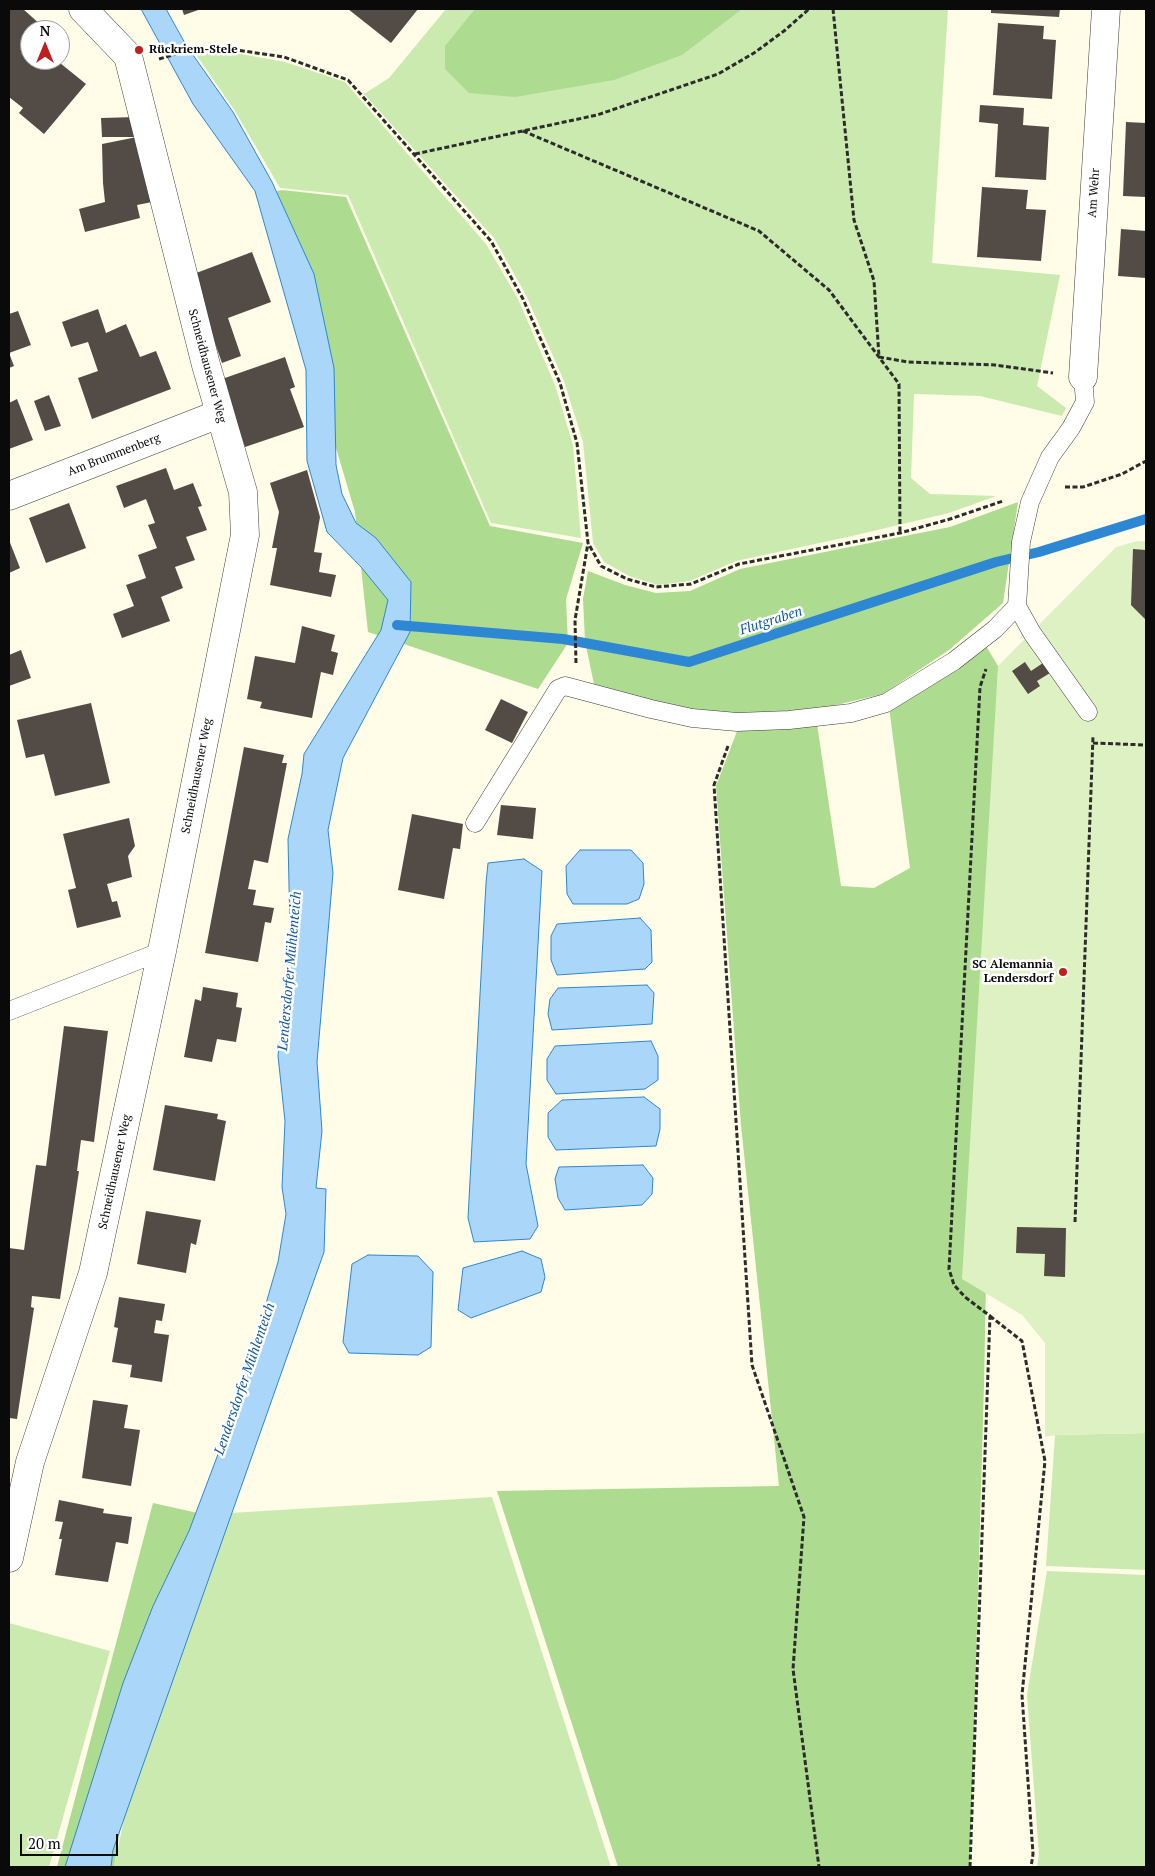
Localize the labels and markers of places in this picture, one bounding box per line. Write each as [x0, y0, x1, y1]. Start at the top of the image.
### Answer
place label: Rückriem-Stele [149, 43, 238, 57]
marker: Rückriem-Stele [133, 44, 145, 56]
place label: SC Alemannia Lendersdorf [972, 958, 1053, 986]
marker: SC Alemannia Lendersdorf [1057, 966, 1069, 978]

